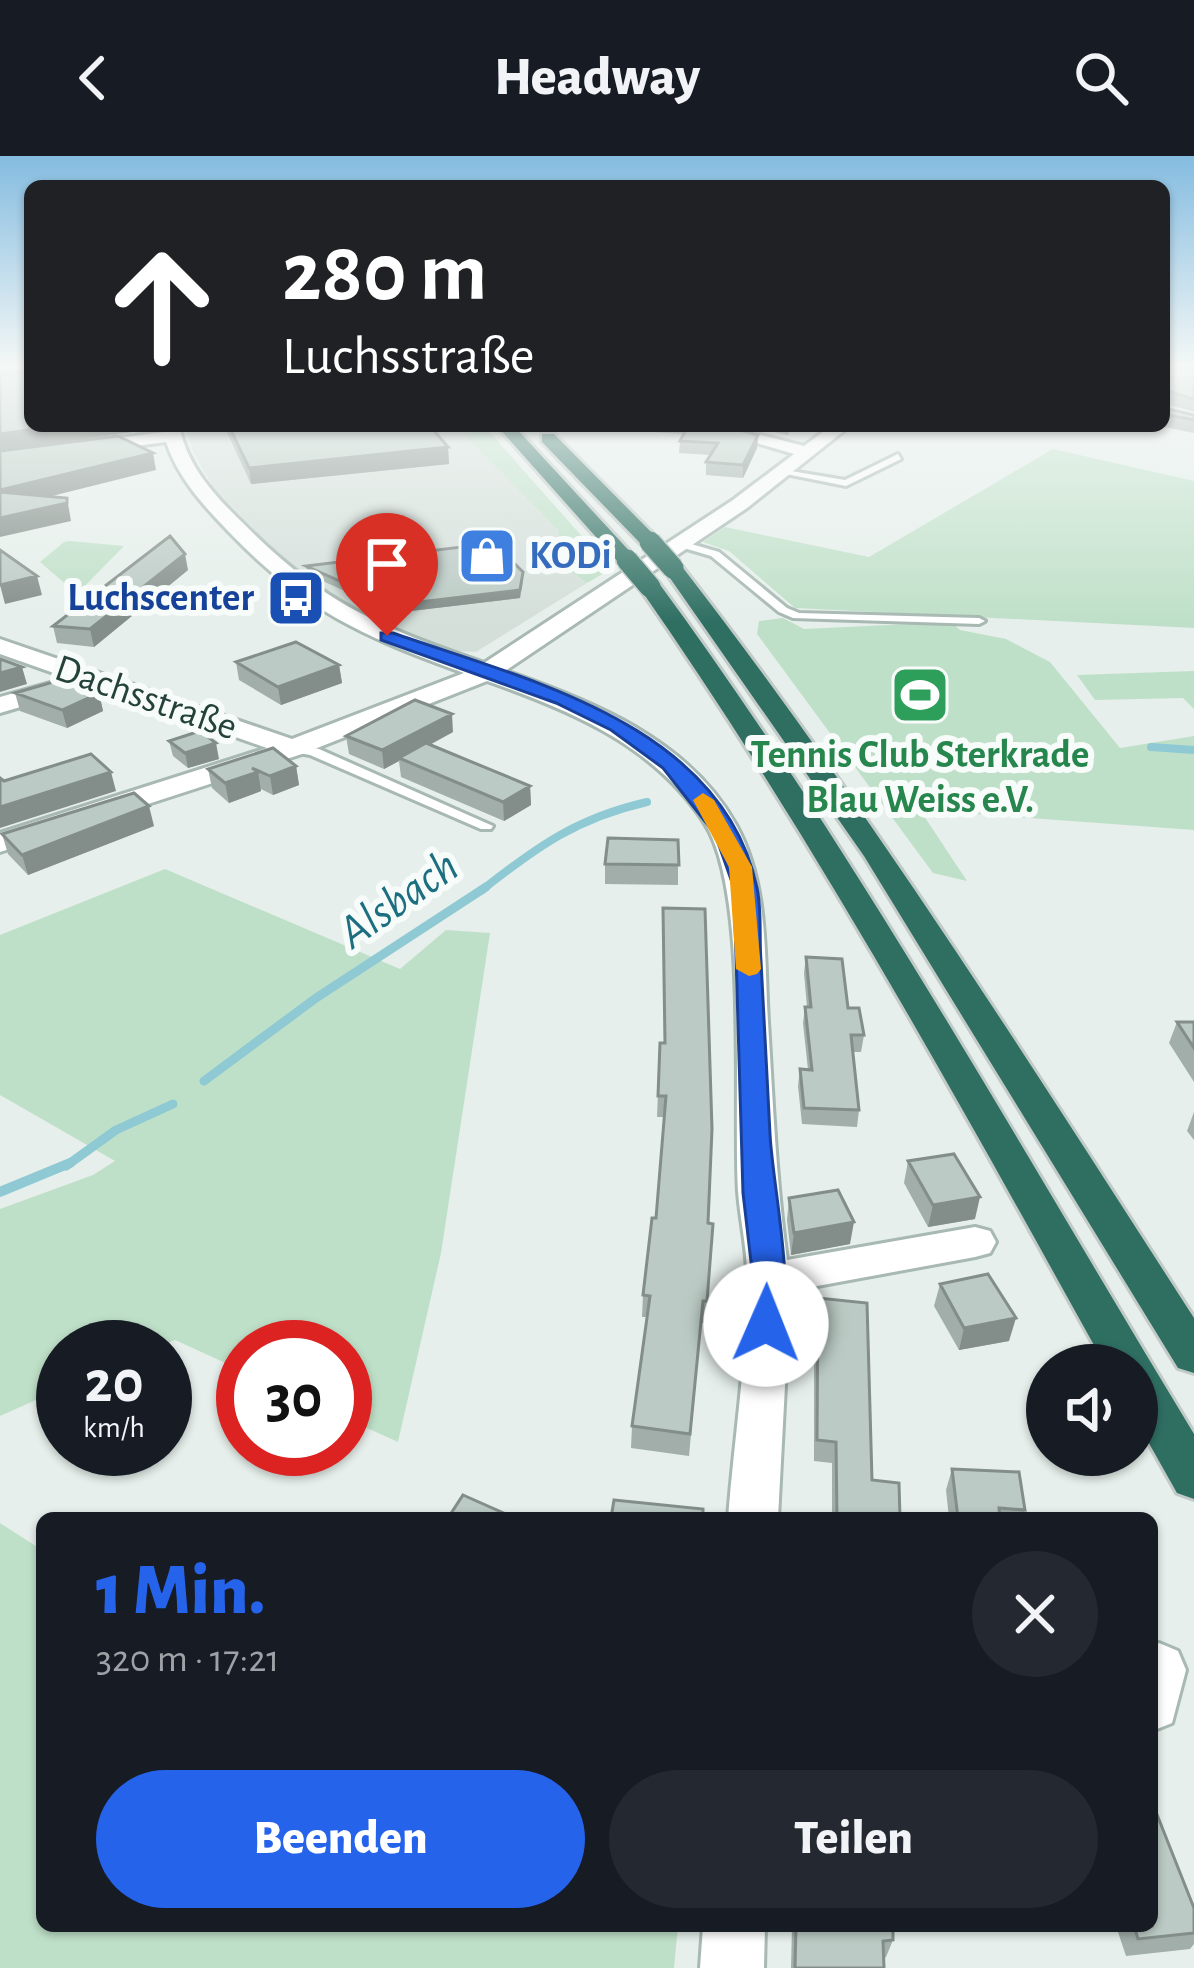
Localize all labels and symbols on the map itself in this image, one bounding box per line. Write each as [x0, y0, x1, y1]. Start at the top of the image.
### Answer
pin [336, 513, 438, 636]
shop icon: KODi [456, 525, 518, 587]
place label: KODi [529, 537, 612, 576]
bus stop icon: Luchscenter [265, 567, 327, 629]
place label: Luchscenter [67, 579, 254, 618]
street label: Dachsstraße [50, 649, 242, 747]
sports icon: Tennis Club Sterkrade Blau Weiss e.V. [889, 664, 951, 726]
place label: Tennis Club Sterkrade Blau Weiss e.V. [751, 736, 1090, 820]
water label: Alsbach [330, 842, 467, 959]
position arrow [703, 1261, 829, 1387]
speed limit sign: 30 [216, 1320, 372, 1476]

